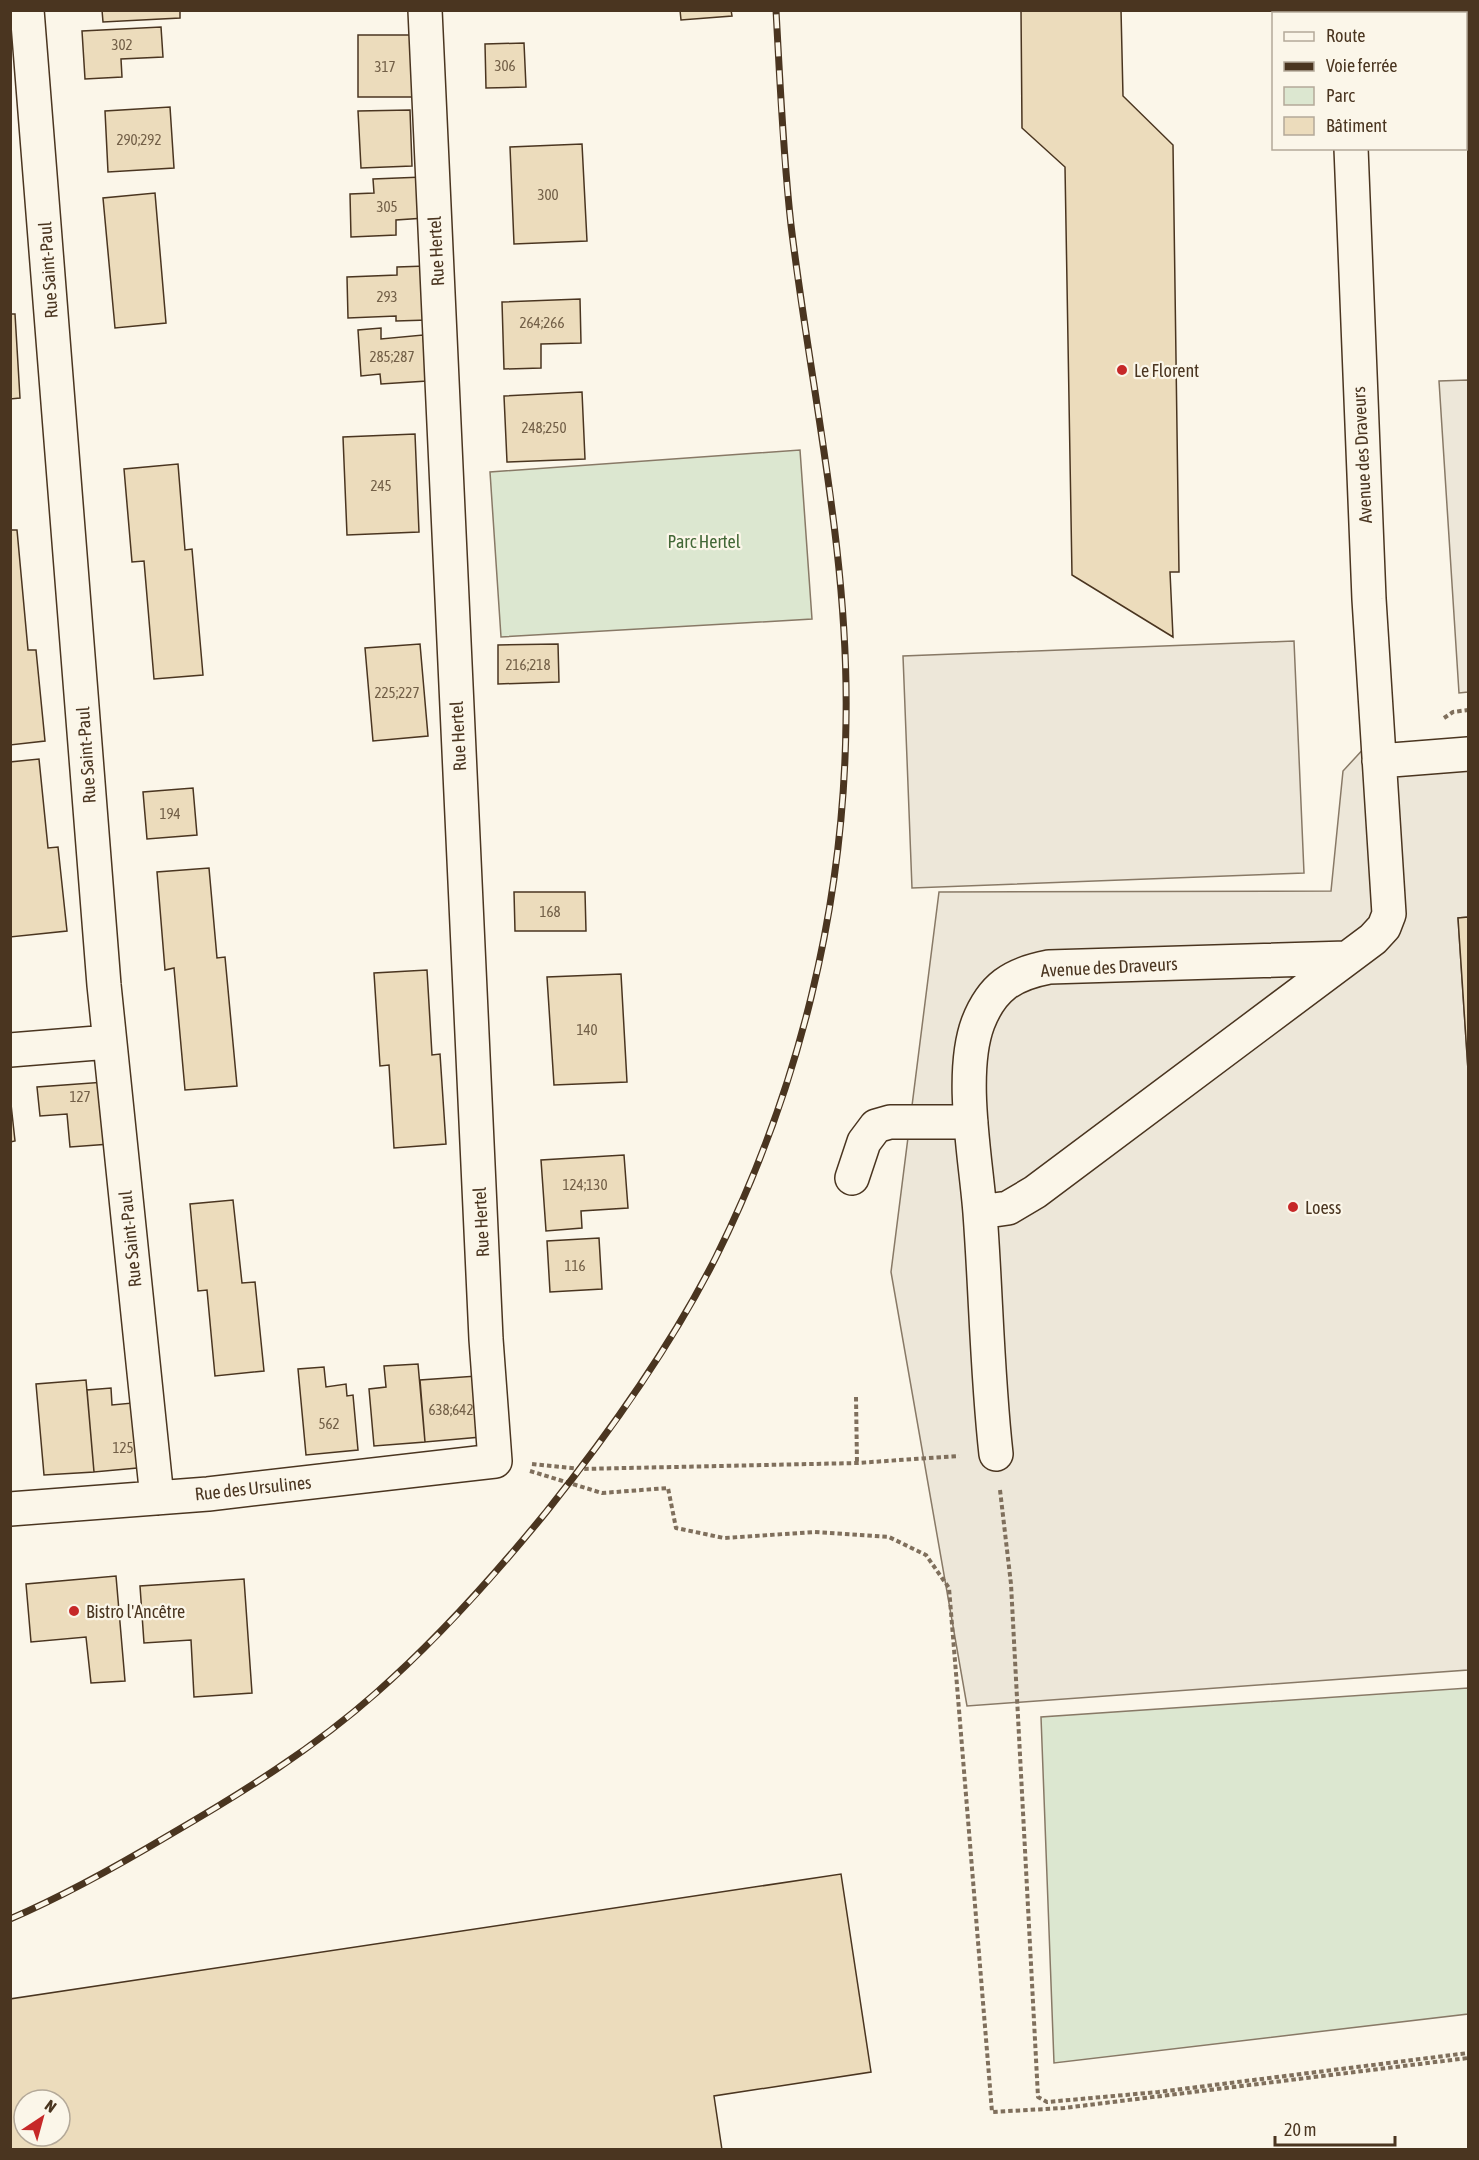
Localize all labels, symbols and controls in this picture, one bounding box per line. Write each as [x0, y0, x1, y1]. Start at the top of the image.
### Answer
legend [1272, 12, 1467, 150]
text: Route [1326, 25, 1365, 46]
house number: 302 [111, 36, 133, 53]
text: Voie ferrée [1326, 55, 1398, 76]
house number: 306 [494, 57, 516, 74]
house number: 317 [374, 58, 396, 75]
text: Parc [1326, 85, 1355, 106]
text: Bâtiment [1326, 115, 1387, 136]
house number: 290;292 [117, 131, 161, 148]
house number: 300 [537, 186, 559, 203]
house number: 305 [376, 198, 398, 215]
street label: Rue Hertel [424, 215, 448, 287]
street label: Rue Saint-Paul [34, 221, 62, 319]
house number: 293 [376, 288, 398, 305]
house number: 264;266 [520, 314, 564, 331]
house number: 285;287 [370, 348, 414, 365]
place label: Le Florent [1134, 360, 1199, 381]
marker: Le Florent [1115, 363, 1129, 377]
street label: Avenue des Draveurs [1348, 386, 1376, 524]
house number: 248;250 [522, 419, 566, 436]
house number: 245 [370, 477, 392, 494]
park label: Parc Hertel [668, 531, 741, 552]
house number: 216;218 [506, 656, 550, 673]
house number: 225;227 [375, 684, 419, 701]
street label: Rue Hertel [446, 700, 470, 772]
street label: Rue Saint-Paul [72, 706, 100, 804]
house number: 194 [159, 805, 181, 822]
house number: 168 [539, 903, 561, 920]
street label: Avenue des Draveurs [1040, 953, 1178, 981]
house number: 140 [576, 1021, 598, 1038]
house number: 127 [69, 1088, 91, 1105]
house number: 124;130 [563, 1176, 607, 1193]
street label: Rue Hertel [469, 1186, 493, 1258]
street label: Rue Saint-Paul [114, 1189, 146, 1288]
place label: Loess [1305, 1197, 1341, 1218]
marker: Loess [1286, 1200, 1300, 1214]
house number: 116 [564, 1257, 586, 1274]
house number: 638;642 [429, 1401, 473, 1418]
house number: 562 [318, 1415, 340, 1432]
house number: 125 [112, 1439, 134, 1456]
street label: Rue des Ursulines [194, 1471, 312, 1505]
place label: Bistro l'Ancêtre [86, 1601, 185, 1622]
marker: Bistro l'Ancêtre [67, 1604, 81, 1618]
north arrow [12, 2088, 72, 2148]
text: N [42, 2096, 60, 2116]
scale bar [1275, 2109, 1395, 2147]
text: 20 m [1284, 2119, 1316, 2140]

